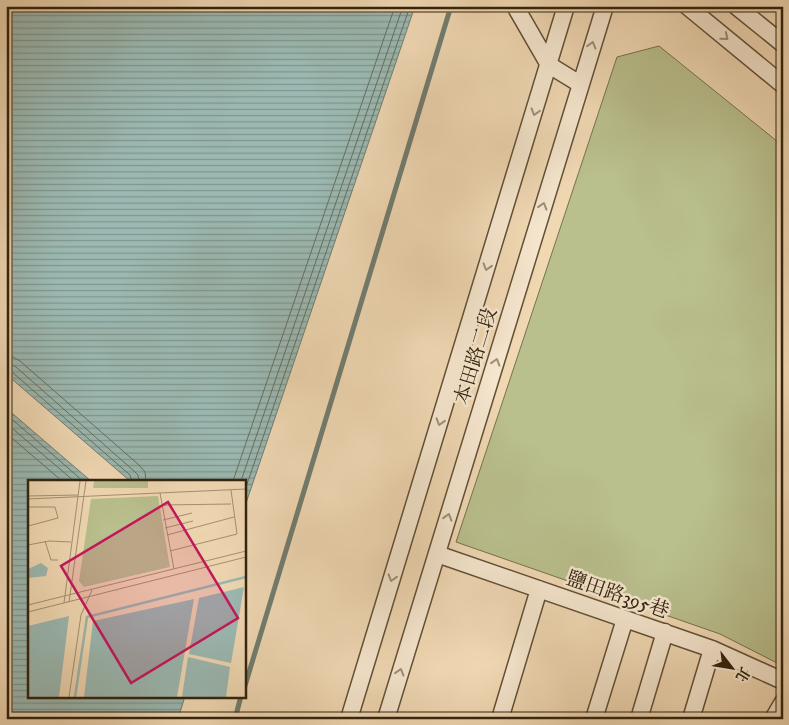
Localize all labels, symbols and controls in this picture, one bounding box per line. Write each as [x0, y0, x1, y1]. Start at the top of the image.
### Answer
one-way arrow [719, 32, 728, 40]
one-way arrow [587, 41, 597, 50]
one-way arrow [530, 107, 540, 115]
one-way arrow [538, 202, 548, 211]
one-way arrow [483, 262, 493, 271]
street label: 本田路二段 [450, 305, 503, 408]
one-way arrow [490, 358, 500, 366]
one-way arrow [435, 418, 445, 426]
inset map [28, 480, 245, 698]
one-way arrow [443, 513, 453, 522]
street label: 鹽田路395巷 [563, 566, 672, 625]
one-way arrow [388, 573, 398, 582]
north arrow [706, 642, 756, 692]
text: 北 [731, 664, 754, 685]
one-way arrow [395, 669, 405, 677]

